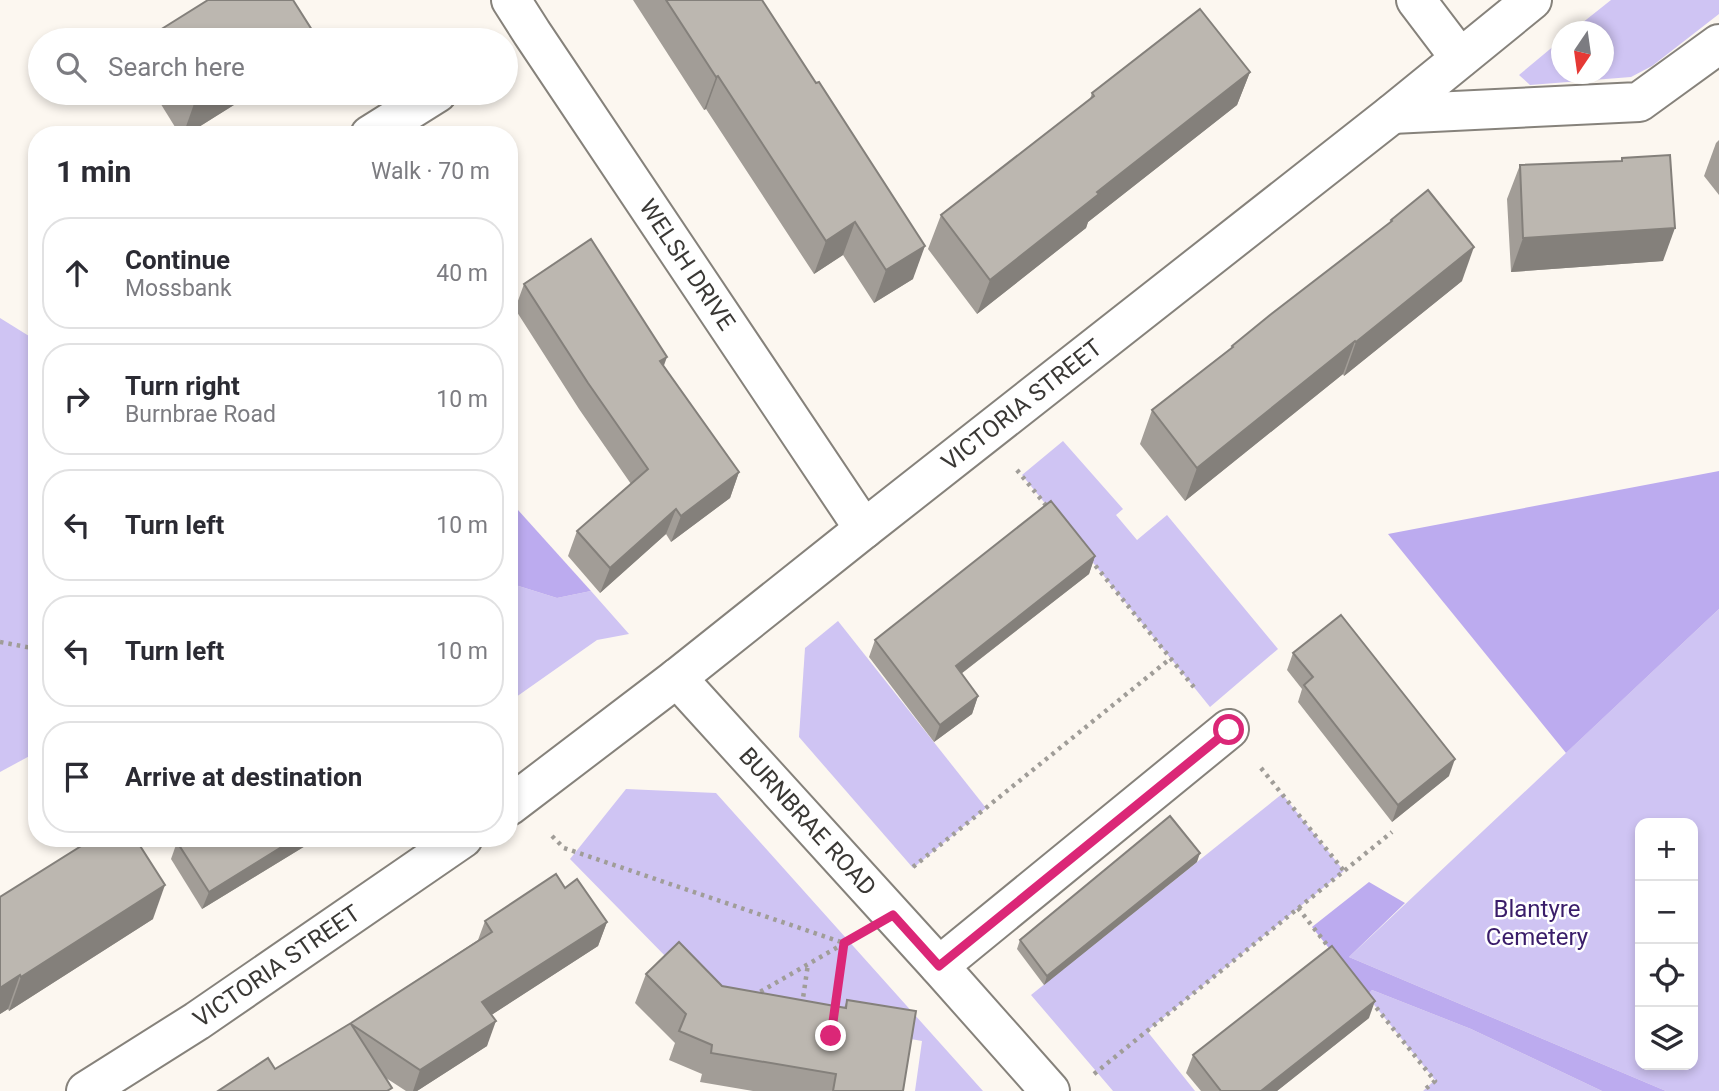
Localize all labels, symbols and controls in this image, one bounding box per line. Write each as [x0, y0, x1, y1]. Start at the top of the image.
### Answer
north arrow [1551, 21, 1614, 84]
search box [28, 28, 518, 105]
icon: search [52, 48, 90, 86]
text: Search here [108, 52, 245, 82]
text: 1 min [56, 154, 131, 189]
text: Walk · 70 m [371, 158, 490, 185]
street label: WELSH DRIVE [633, 194, 741, 335]
text: Continue [125, 245, 230, 275]
icon: ahead [58, 254, 96, 292]
text: 40 m [436, 260, 488, 287]
text: Mossbank [125, 275, 232, 302]
street label: VICTORIA STREET [936, 333, 1107, 477]
text: Turn right [125, 371, 240, 401]
icon: right [58, 380, 96, 418]
text: 10 m [436, 386, 488, 413]
text: Burnbrae Road [125, 401, 276, 428]
icon: left [58, 506, 96, 544]
text: Turn left [125, 510, 224, 540]
text: 10 m [436, 512, 488, 539]
icon: left [58, 632, 96, 670]
text: Turn left [125, 636, 224, 666]
text: 10 m [436, 638, 488, 665]
route start [1213, 714, 1244, 745]
street label: BURNBRAE ROAD [733, 742, 882, 901]
icon: arrive [58, 758, 96, 796]
text: Arrive at destination [125, 762, 362, 792]
map controls [1635, 818, 1698, 1070]
button: + [1635, 818, 1698, 881]
button: − [1635, 881, 1698, 944]
park label: Blantyre Cemetery [1486, 895, 1589, 951]
street label: VICTORIA STREET [188, 899, 365, 1033]
button: locate [1635, 944, 1698, 1007]
button: layers [1635, 1007, 1698, 1070]
route end [815, 1020, 846, 1051]

